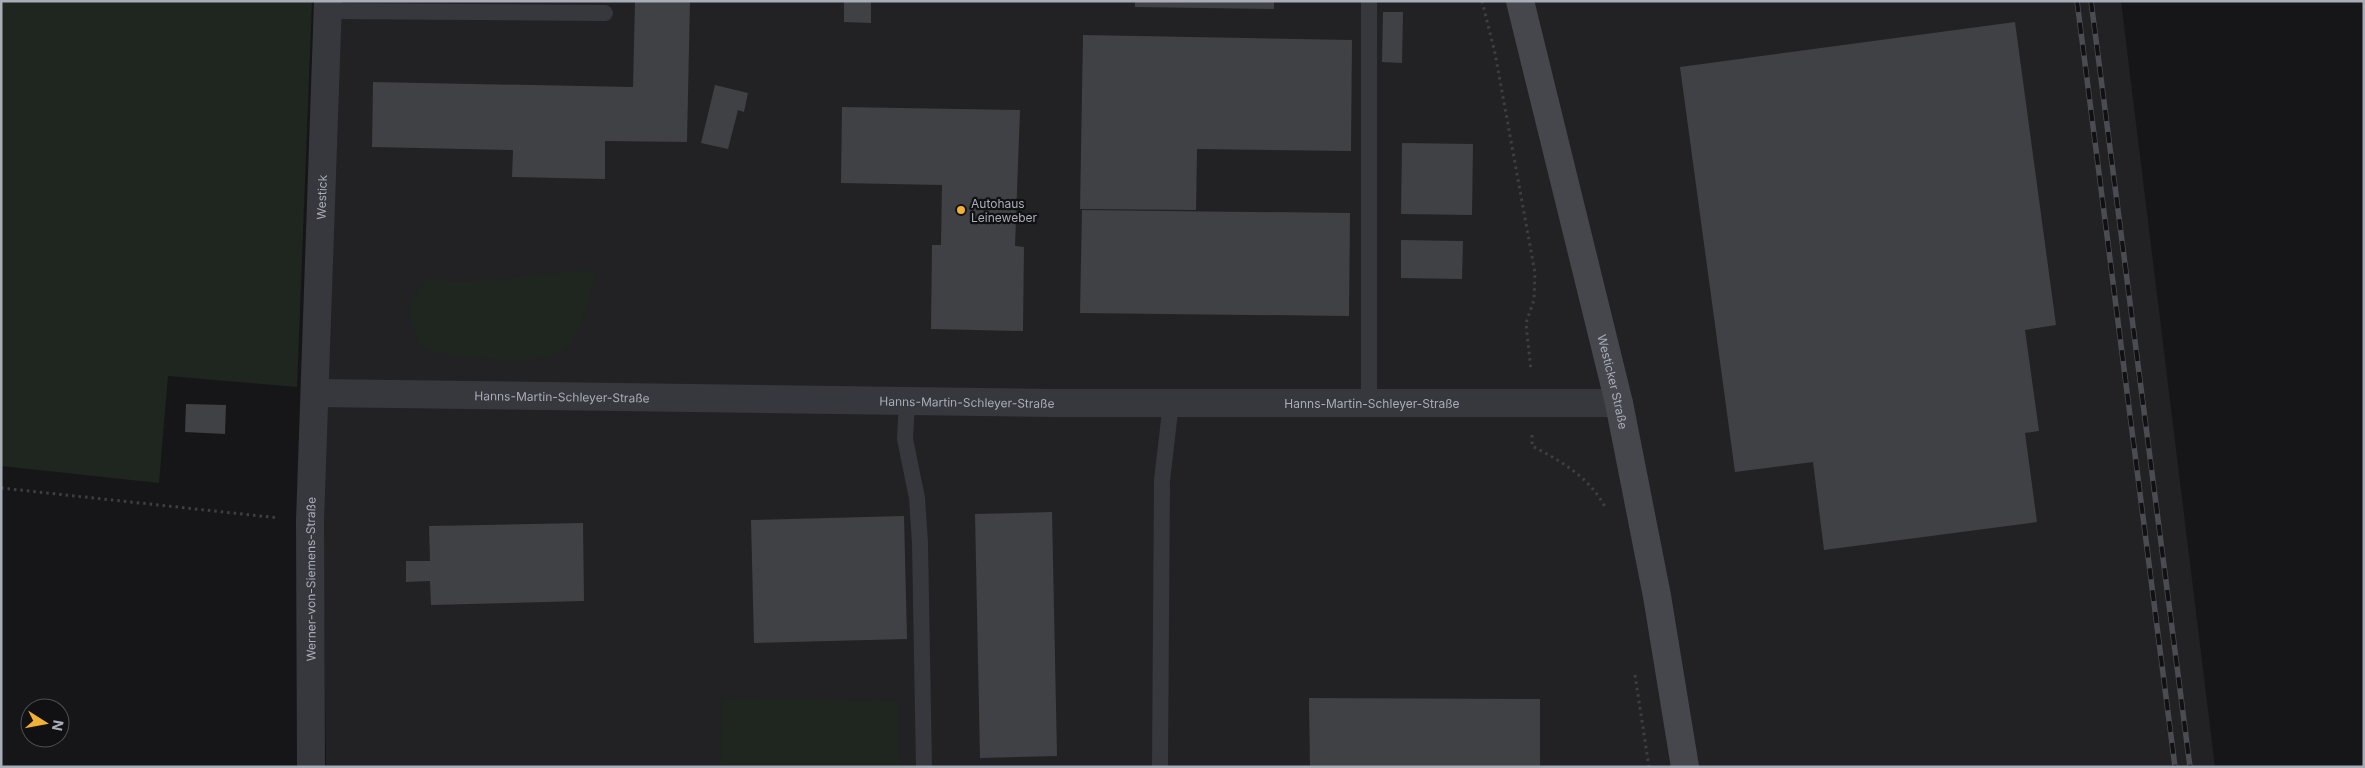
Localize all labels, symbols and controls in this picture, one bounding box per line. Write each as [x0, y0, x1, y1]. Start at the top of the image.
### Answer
street label: Westick [313, 174, 329, 220]
place label: Autohaus Leineweber [971, 196, 1038, 225]
marker: Autohaus Leineweber [955, 204, 967, 216]
street label: Westicker Straße [1595, 333, 1631, 430]
street label: Hanns-Martin-Schleyer-Straße [474, 388, 650, 405]
street label: Hanns-Martin-Schleyer-Straße [879, 393, 1055, 410]
street label: Hanns-Martin-Schleyer-Straße [1284, 396, 1460, 411]
street label: Werner-von-Siemens-Straße [302, 497, 318, 661]
north arrow [20, 698, 70, 748]
text: N [49, 719, 68, 732]

